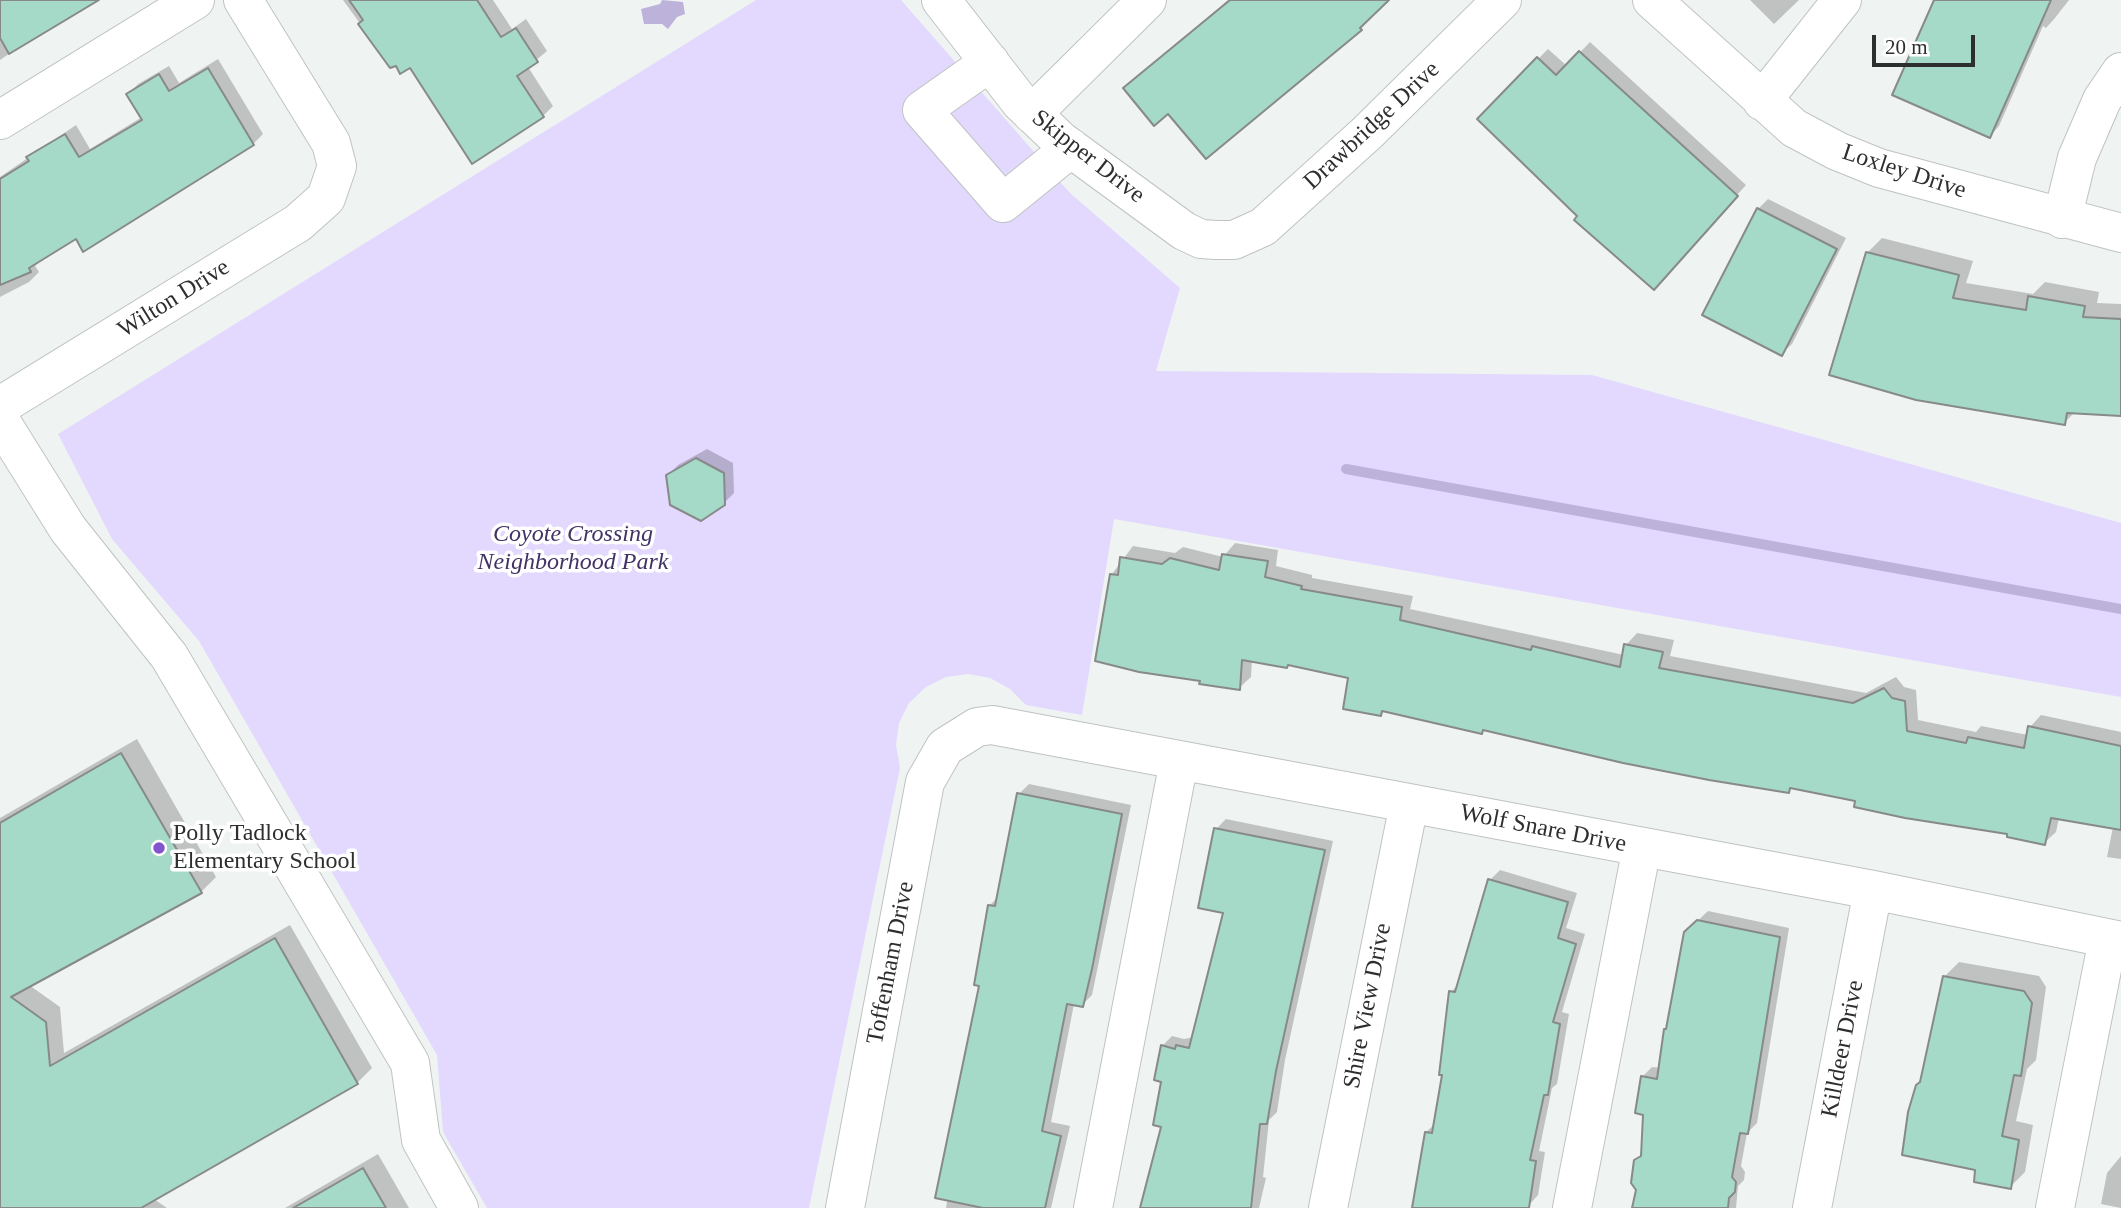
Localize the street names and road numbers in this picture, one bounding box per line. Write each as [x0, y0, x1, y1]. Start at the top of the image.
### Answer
street label: Drawbridge Drive [1298, 56, 1446, 196]
street label: Skipper Drive [1026, 104, 1150, 210]
street label: Loxley Drive [1838, 138, 1970, 206]
street label: Wilton Drive [113, 253, 235, 345]
street label: Wolf Snare Drive [1457, 799, 1629, 859]
street label: Toffenham Drive [861, 879, 921, 1047]
street label: Shire View Drive [1338, 921, 1398, 1091]
street label: Killdeer Drive [1816, 978, 1870, 1120]

